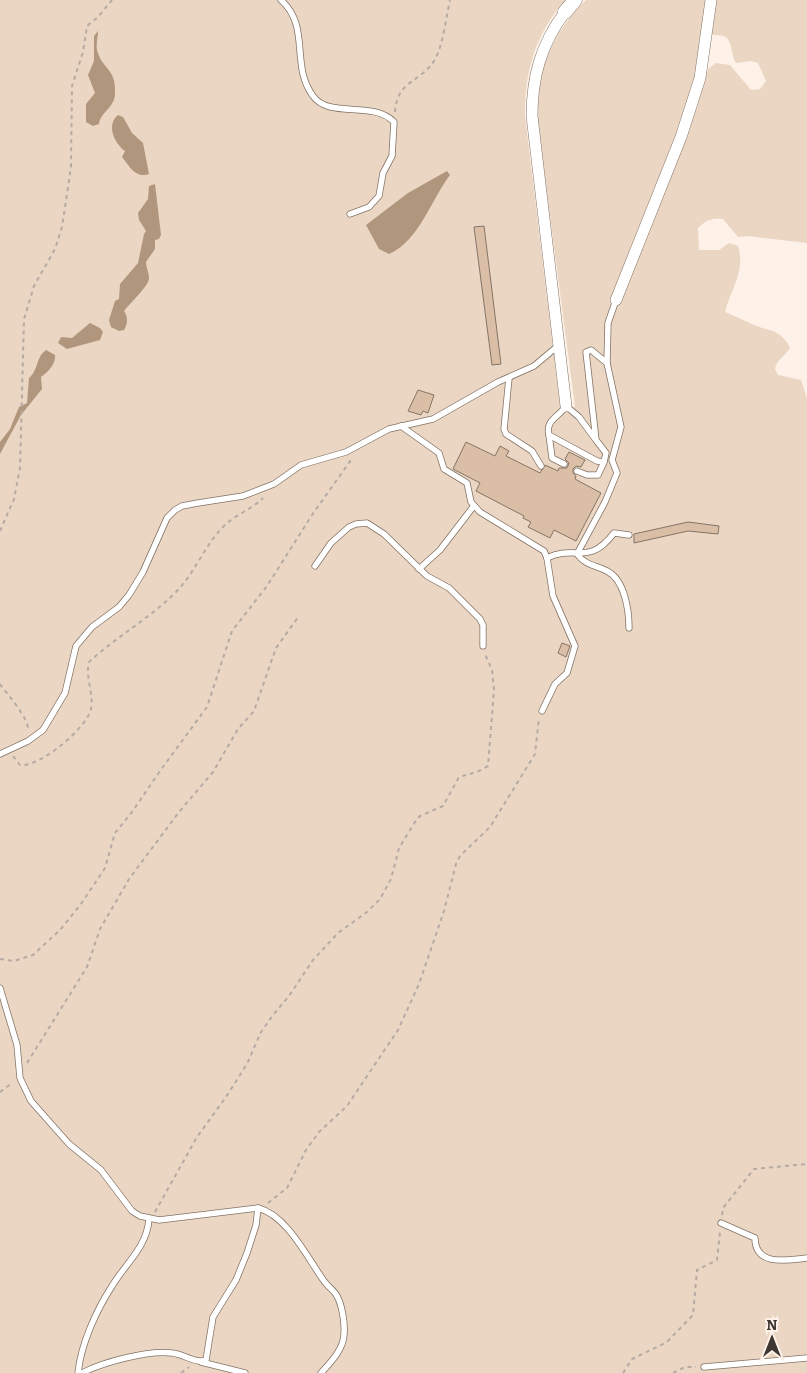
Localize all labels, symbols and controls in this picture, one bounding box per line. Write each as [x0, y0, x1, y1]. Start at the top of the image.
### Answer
north arrow [747, 1313, 797, 1363]
text: N [767, 1317, 778, 1334]

